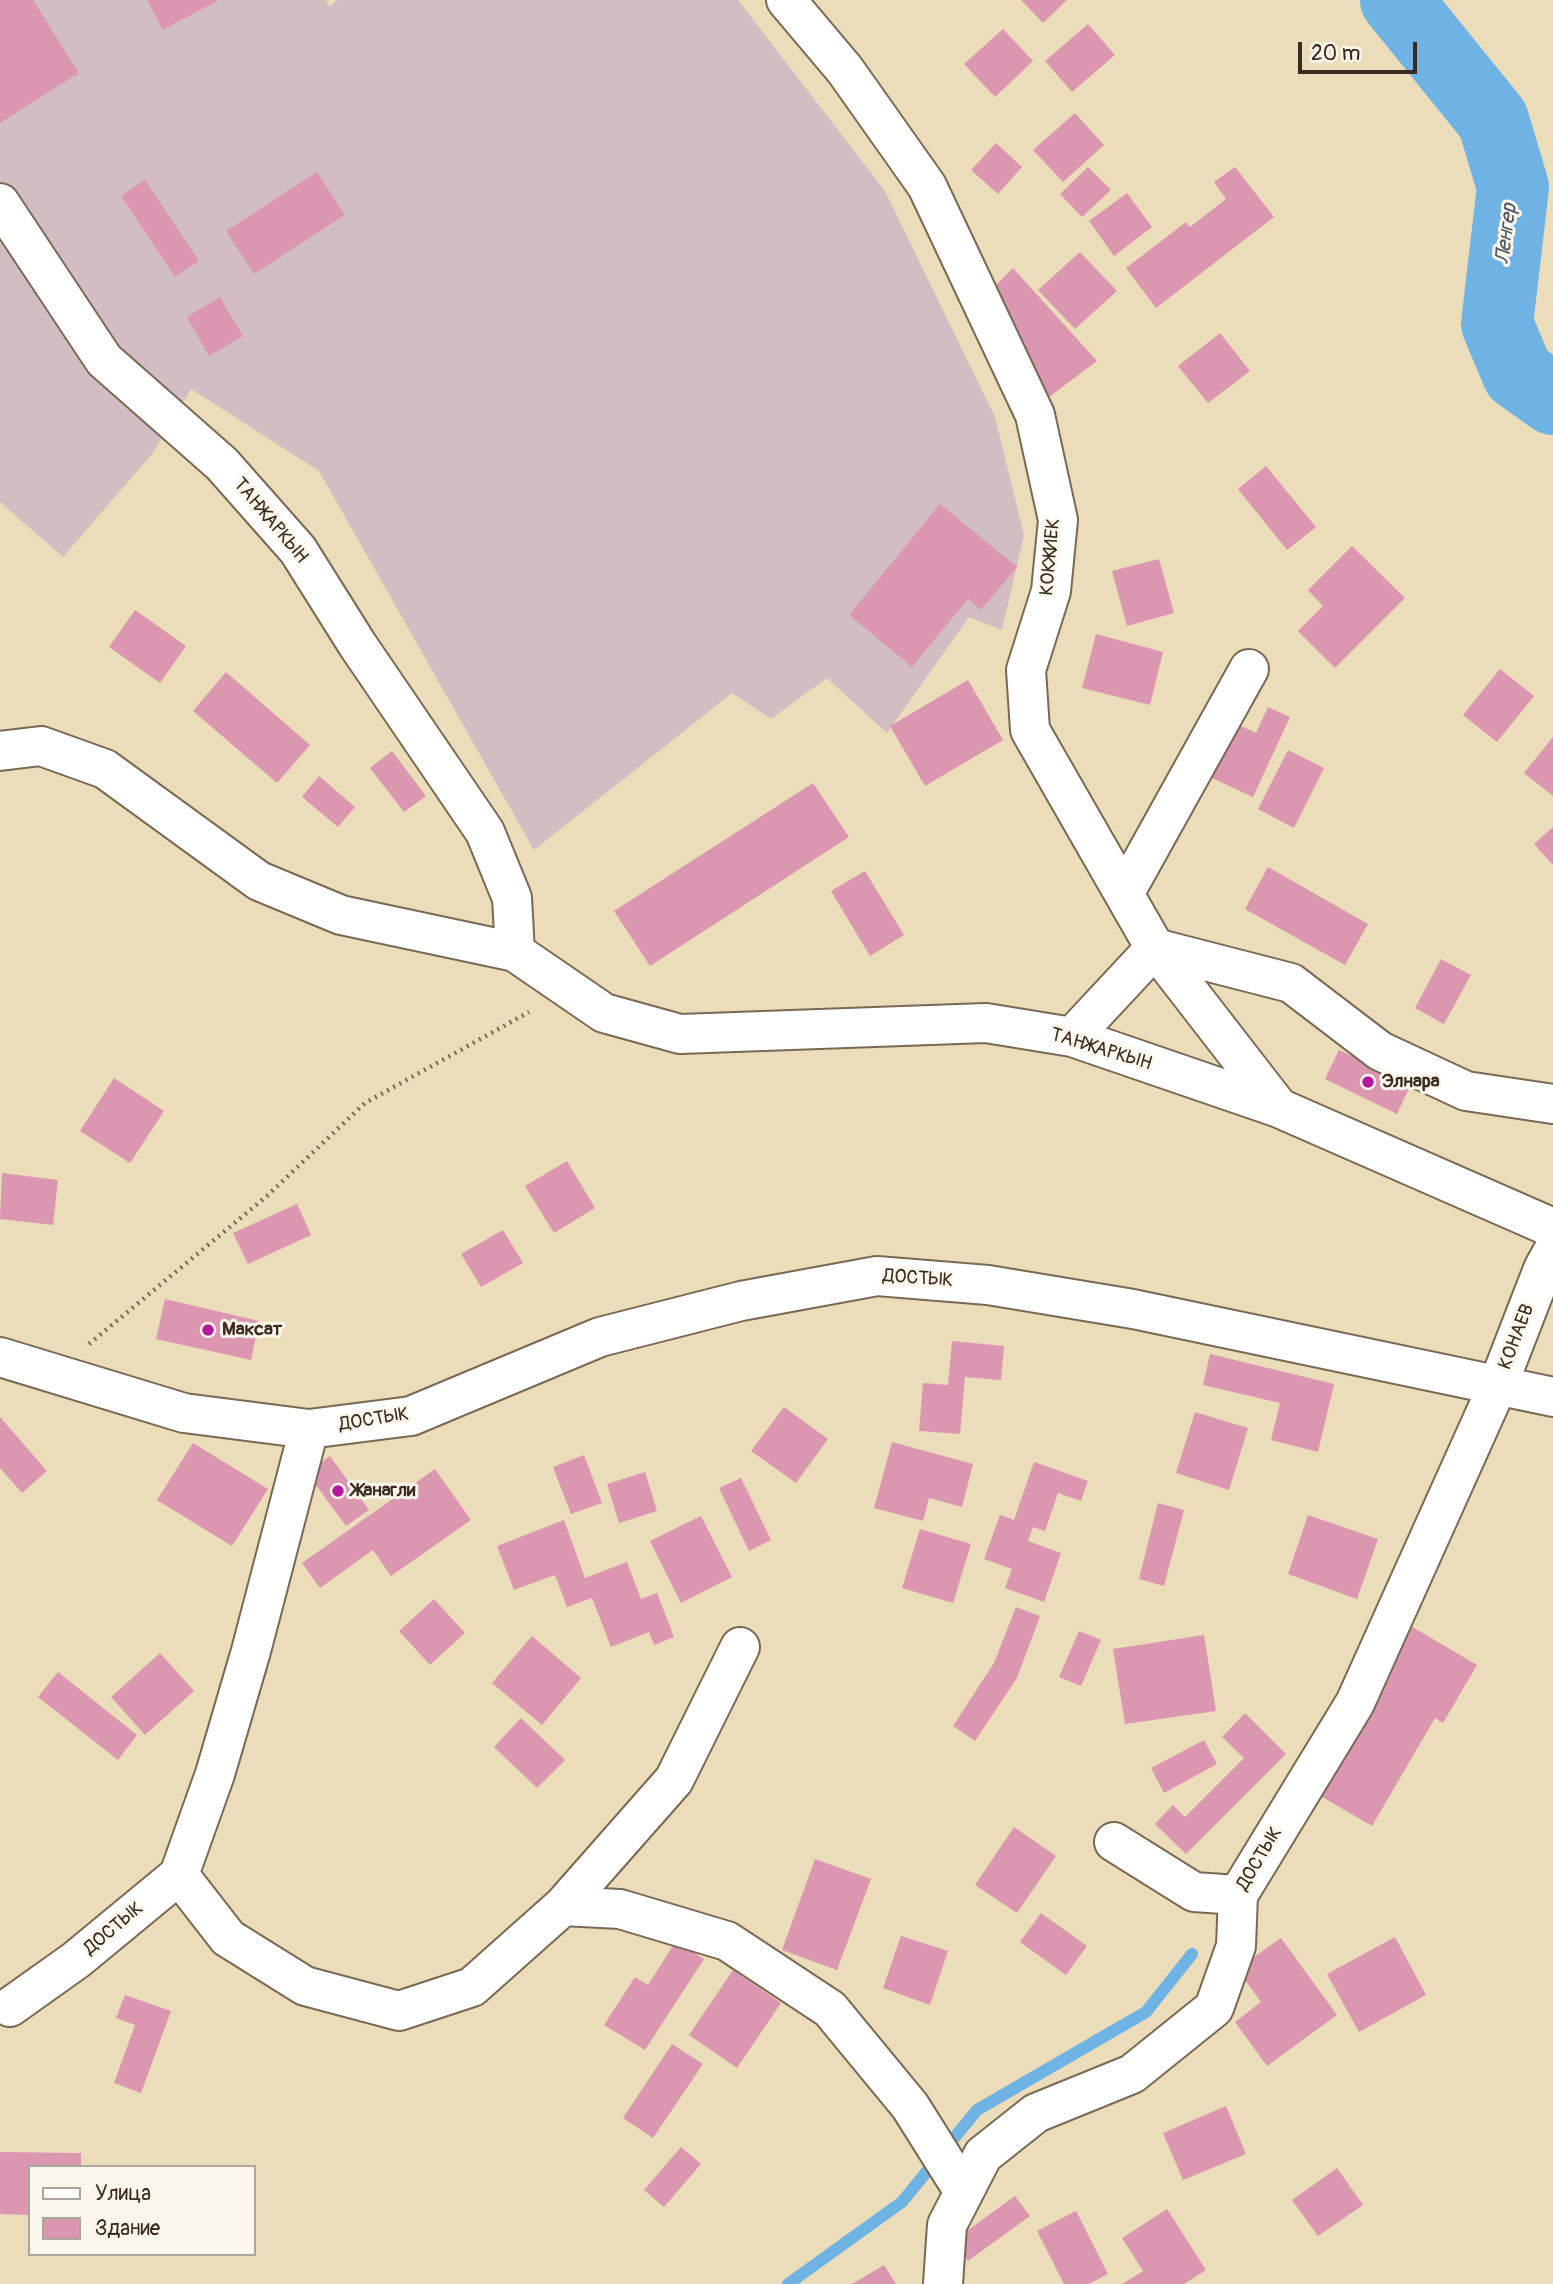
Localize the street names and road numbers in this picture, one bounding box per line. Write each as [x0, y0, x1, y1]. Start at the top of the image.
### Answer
street label: ТАНЖАРКЫН [228, 474, 312, 568]
street label: КОКЖИЕК [1036, 517, 1066, 597]
street label: ТАНЖАРКЫН [1048, 1024, 1154, 1076]
street label: ДОСТЫК [882, 1265, 954, 1293]
street label: КОНАЕВ [1494, 1301, 1540, 1373]
street label: ДОСТЫК [337, 1403, 411, 1437]
street label: ДОСТЫК [1232, 1823, 1288, 1895]
street label: ДОСТЫК [80, 1898, 148, 1960]

